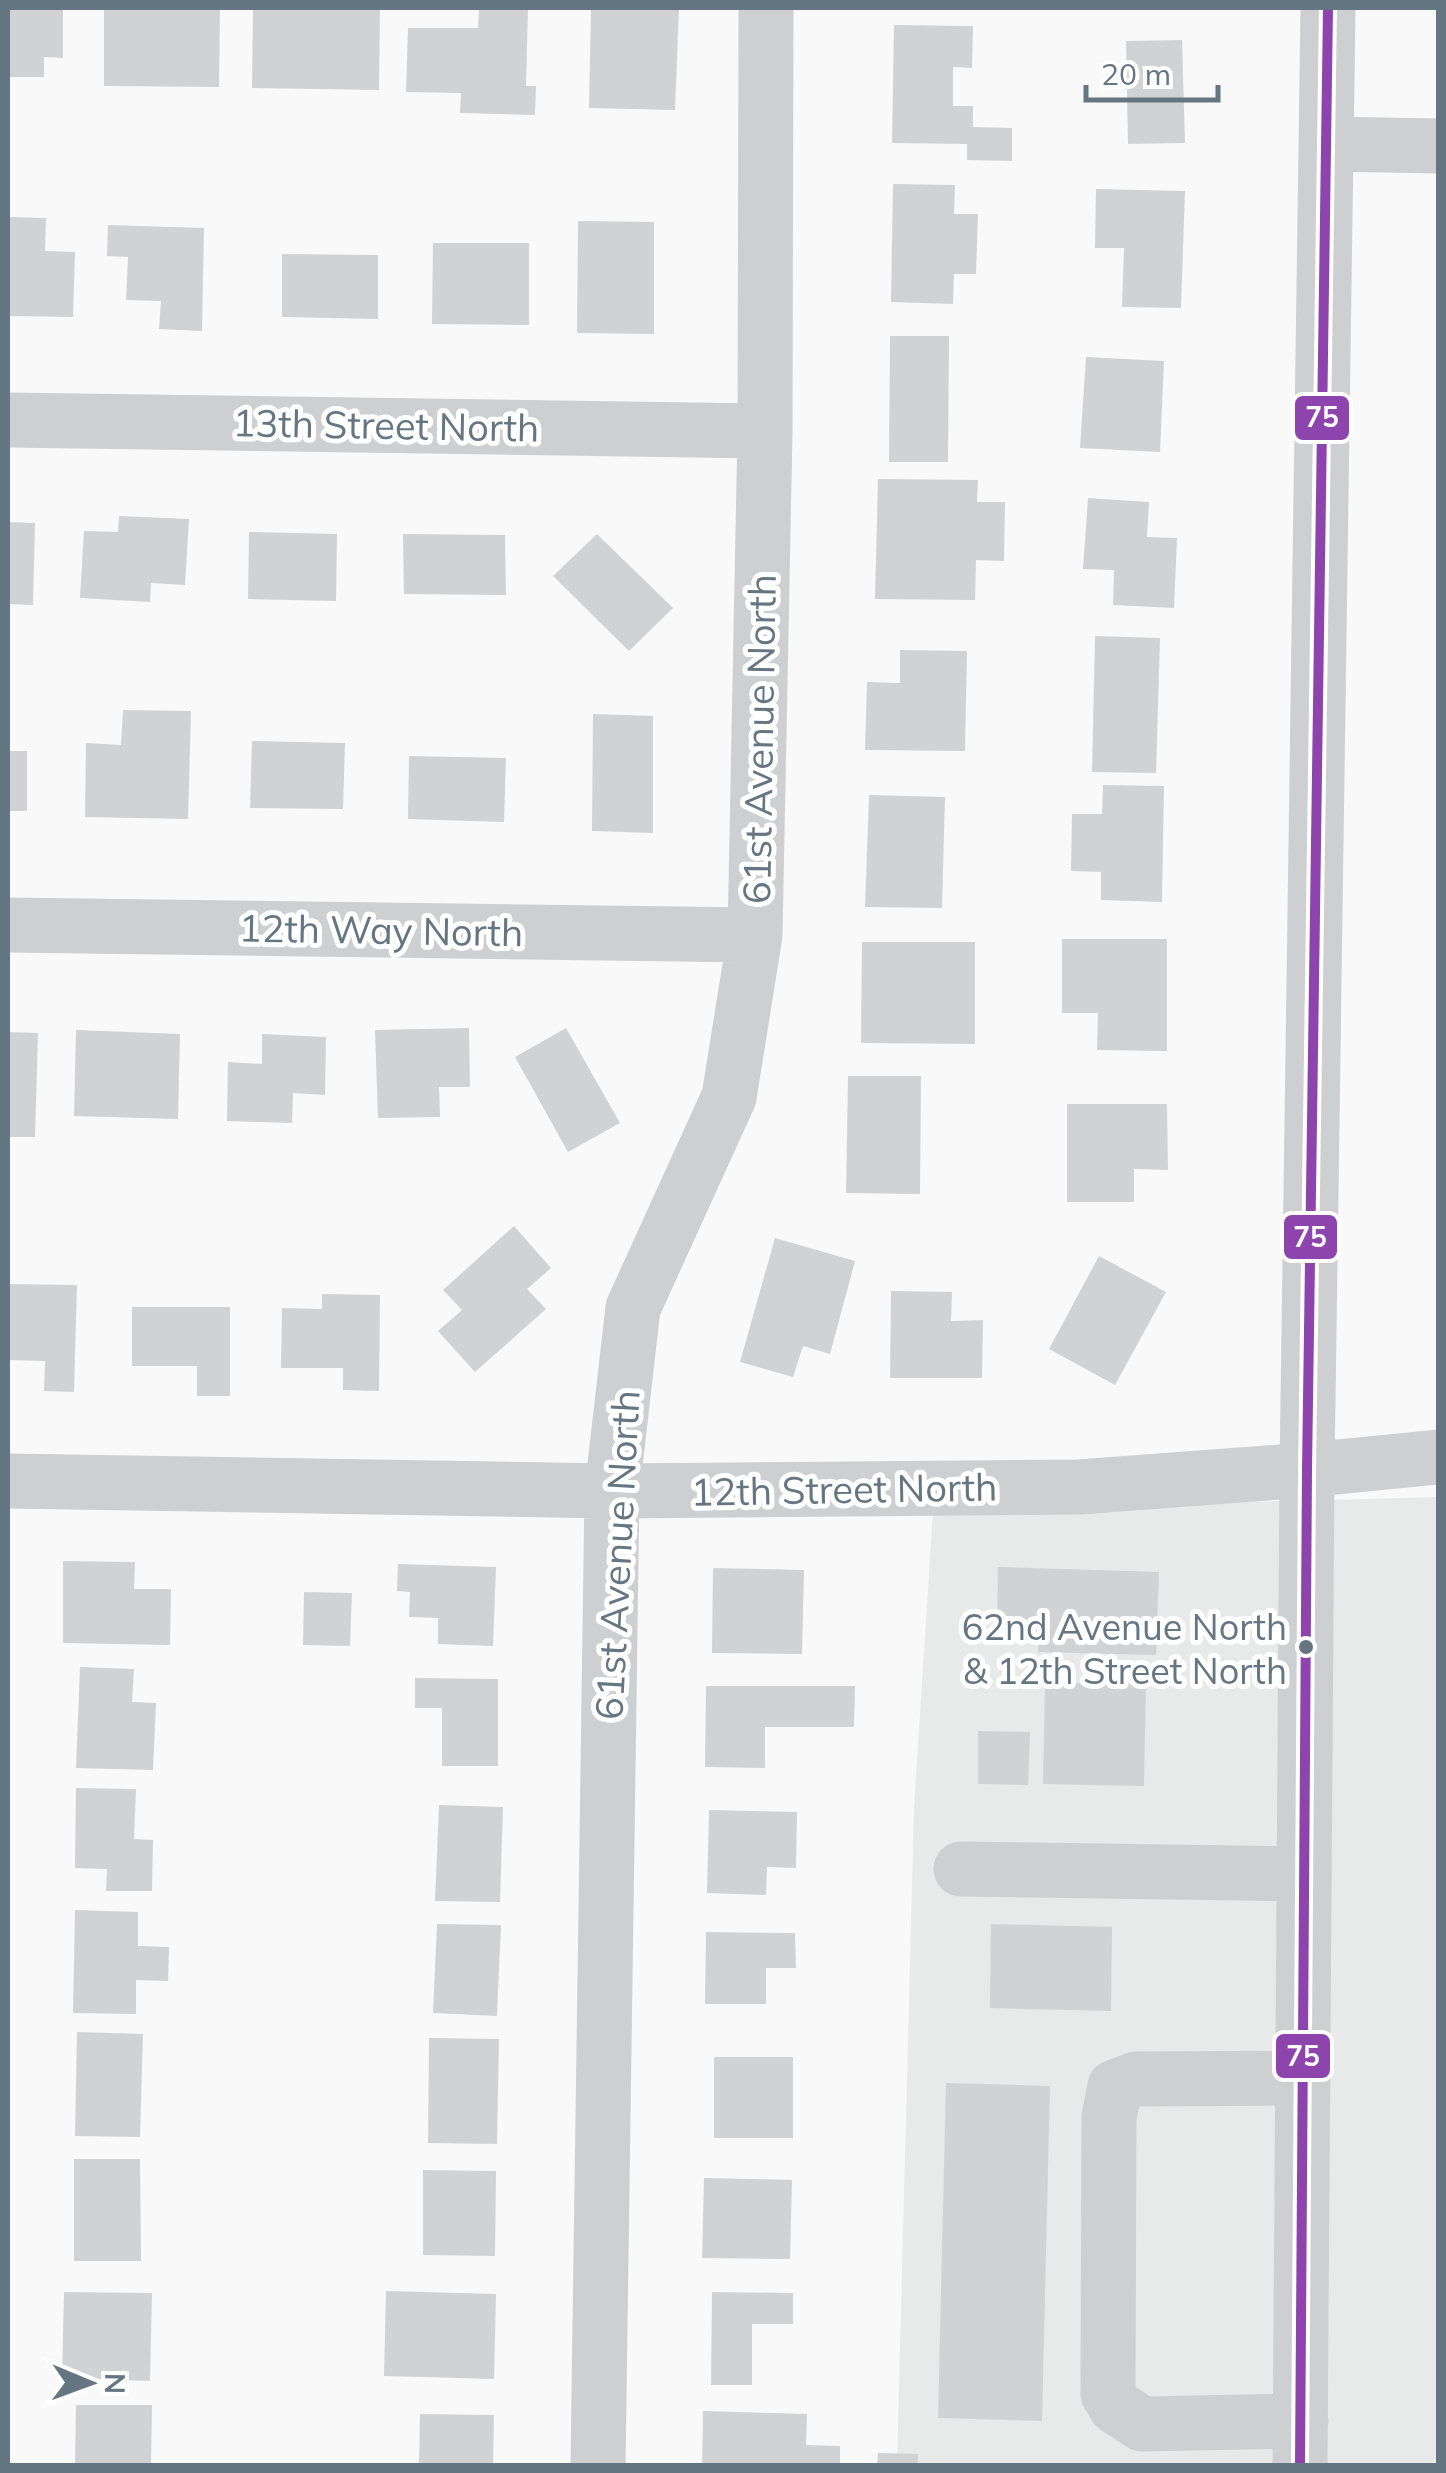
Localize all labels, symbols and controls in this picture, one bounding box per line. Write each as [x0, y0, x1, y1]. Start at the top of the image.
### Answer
scale bar [1086, 40, 1218, 102]
text: 20 m [1101, 55, 1171, 93]
line badge: 75 [1293, 394, 1351, 442]
street label: 13th Street North [232, 398, 540, 452]
text: 75 [1305, 399, 1339, 434]
street label: 61st Avenue North [732, 573, 786, 905]
street label: 12th Way North [238, 904, 524, 956]
line badge: 75 [1282, 1213, 1339, 1261]
text: 75 [1293, 1219, 1327, 1254]
street label: 61st Avenue North [584, 1389, 650, 1721]
street label: 12th Street North [690, 1462, 998, 1516]
place label: 62nd Avenue North & 12th Street North [962, 1604, 1287, 1693]
marker: 62nd Avenue North & 12th Street North [1296, 1637, 1316, 1657]
line badge: 75 [1274, 2032, 1332, 2080]
text: 75 [1286, 2038, 1320, 2073]
north arrow [40, 2333, 140, 2433]
text: N [98, 2373, 133, 2394]

